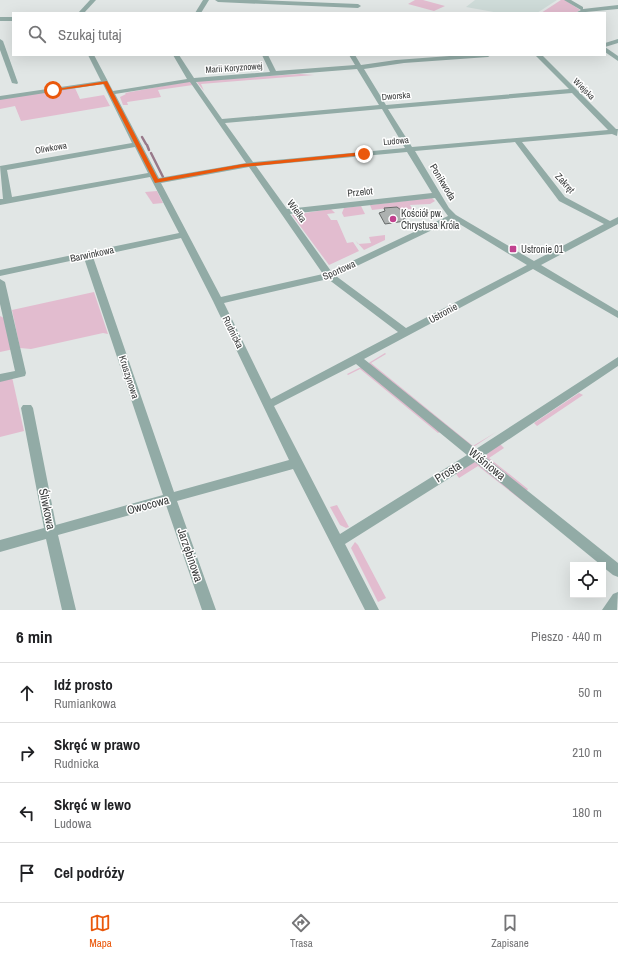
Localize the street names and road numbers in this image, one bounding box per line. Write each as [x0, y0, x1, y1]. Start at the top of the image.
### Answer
street label: Marii Koryznowej [205, 60, 263, 76]
street label: Wiejska [570, 75, 598, 103]
street label: Dworska [381, 89, 411, 103]
street label: Ludowa [383, 134, 409, 148]
street label: Oliwkowa [34, 139, 68, 157]
street label: Ponikwoda [427, 161, 459, 203]
street label: Zakręt [552, 170, 578, 197]
street label: Przelot [347, 184, 374, 200]
street label: Wielka [284, 197, 310, 225]
street label: Barwinkowa [69, 243, 116, 265]
street label: Sportowa [321, 257, 358, 283]
street label: Ustronie [426, 300, 460, 326]
street label: Rudnicka [220, 314, 247, 351]
street label: Kruszynowa [116, 354, 142, 401]
street label: Wiśniowa [465, 444, 509, 484]
street label: Prosta [432, 457, 465, 486]
street label: Śliwkowa [35, 487, 59, 532]
street label: Owocowa [125, 492, 171, 518]
street label: Jarzębinowa [173, 526, 207, 584]

